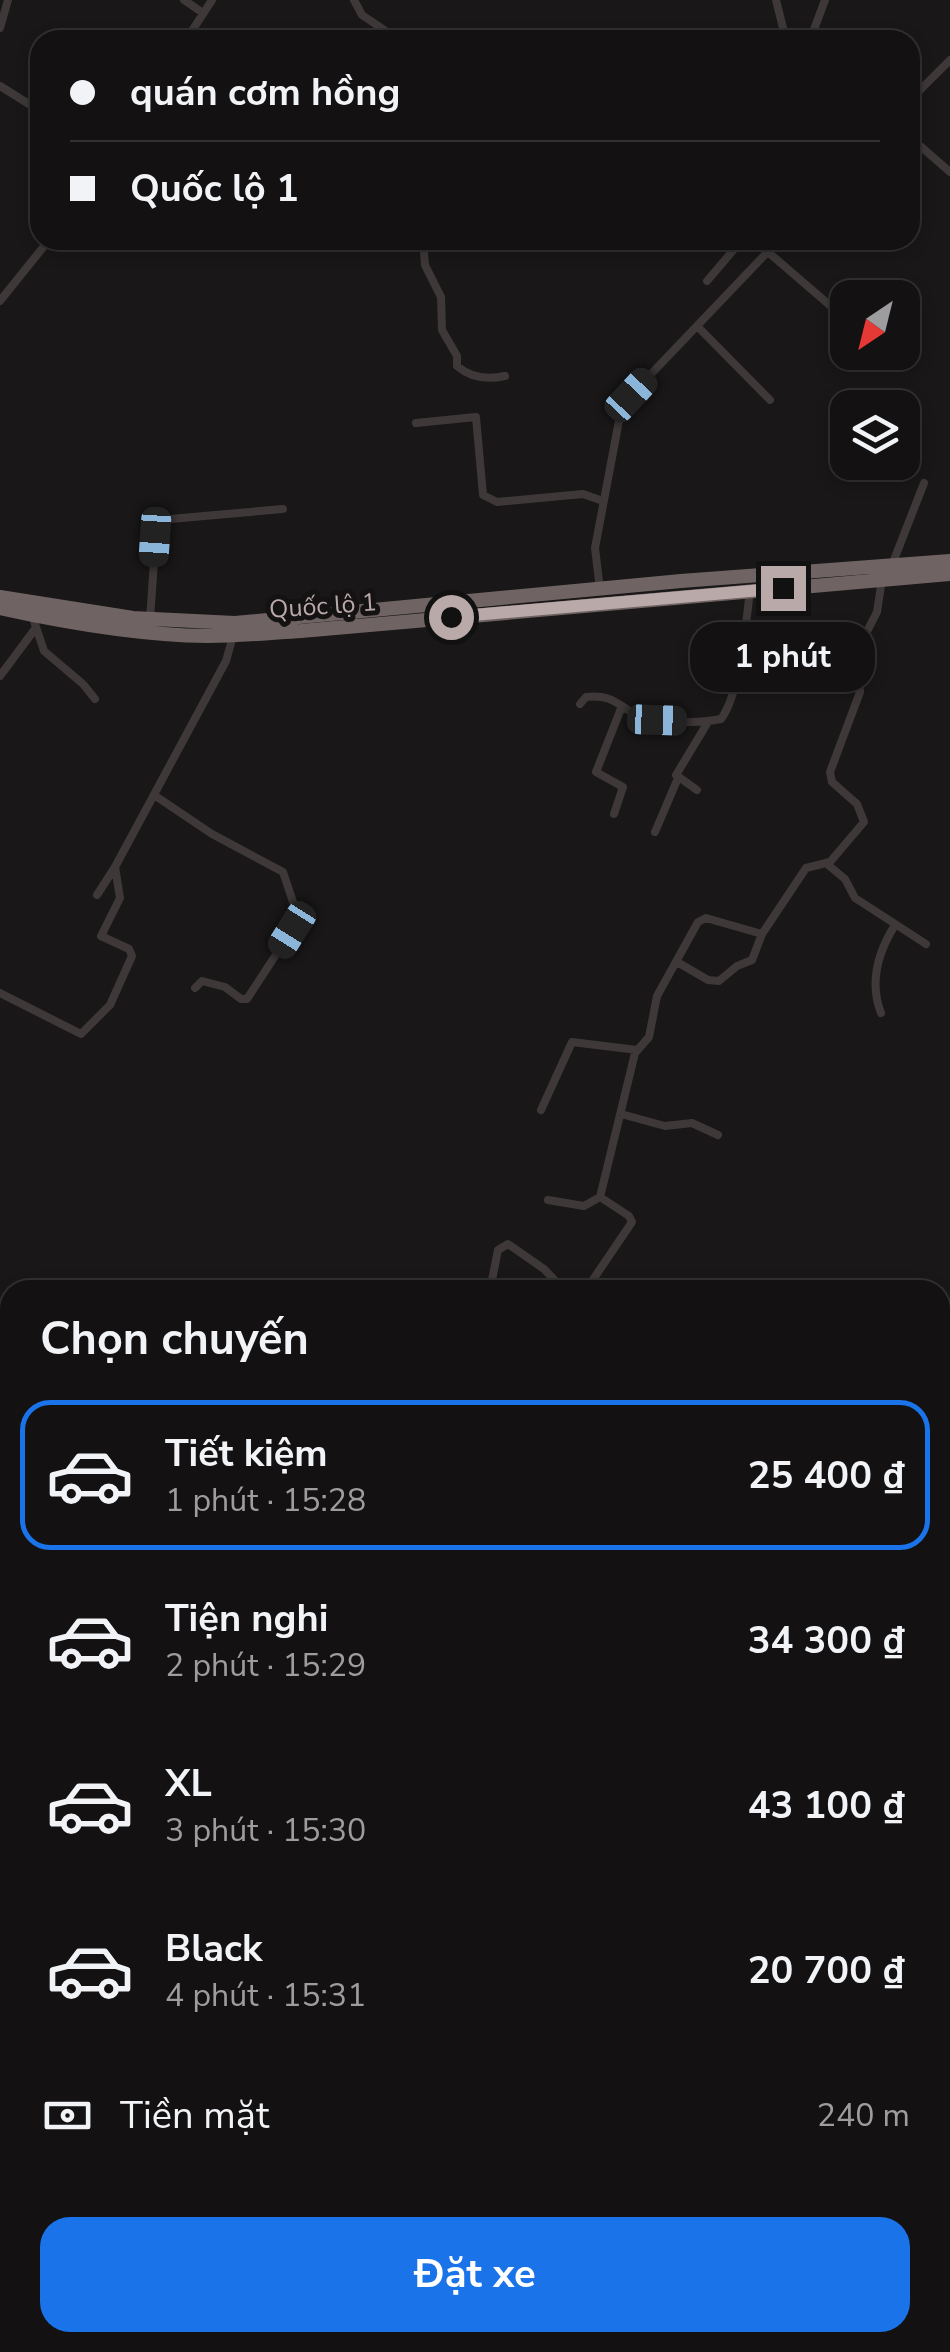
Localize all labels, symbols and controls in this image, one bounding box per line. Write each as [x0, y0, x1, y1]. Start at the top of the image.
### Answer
text: quán cơm hồng [130, 67, 400, 118]
text: Quốc lộ 1 [130, 163, 299, 214]
north arrow [830, 280, 920, 370]
map controls [830, 280, 920, 480]
car [600, 363, 662, 427]
button: layers [830, 390, 920, 480]
car [138, 506, 172, 568]
route end [761, 566, 806, 611]
street label: Quốc lộ 1 [268, 585, 378, 627]
route start [429, 595, 474, 640]
callout: 1 phút [690, 623, 876, 693]
text: 1 phút [734, 635, 831, 678]
car [626, 704, 688, 736]
car [263, 897, 321, 963]
text: Chọn chuyến [40, 1309, 309, 1370]
text: Tiết kiệm [165, 1428, 328, 1479]
icon: car [45, 1430, 135, 1520]
text: 25 400 ₫ [748, 1450, 905, 1501]
text: 1 phút · 15:28 [165, 1479, 366, 1522]
text: Tiện nghi [165, 1593, 328, 1644]
icon: car [45, 1595, 135, 1685]
text: 34 300 ₫ [748, 1615, 905, 1666]
text: 2 phút · 15:29 [165, 1644, 366, 1687]
text: XL [165, 1758, 212, 1809]
icon: car [45, 1760, 135, 1850]
text: 43 100 ₫ [748, 1780, 905, 1831]
text: 3 phút · 15:30 [165, 1809, 366, 1852]
text: Black [165, 1923, 262, 1974]
icon: car [45, 1925, 135, 2015]
text: 20 700 ₫ [748, 1945, 905, 1996]
text: 4 phút · 15:31 [165, 1974, 366, 2017]
icon: cash [40, 2088, 95, 2143]
text: Tiền mặt [120, 2090, 269, 2141]
text: 240 m [817, 2094, 910, 2137]
button: Đặt xe [40, 2217, 910, 2332]

